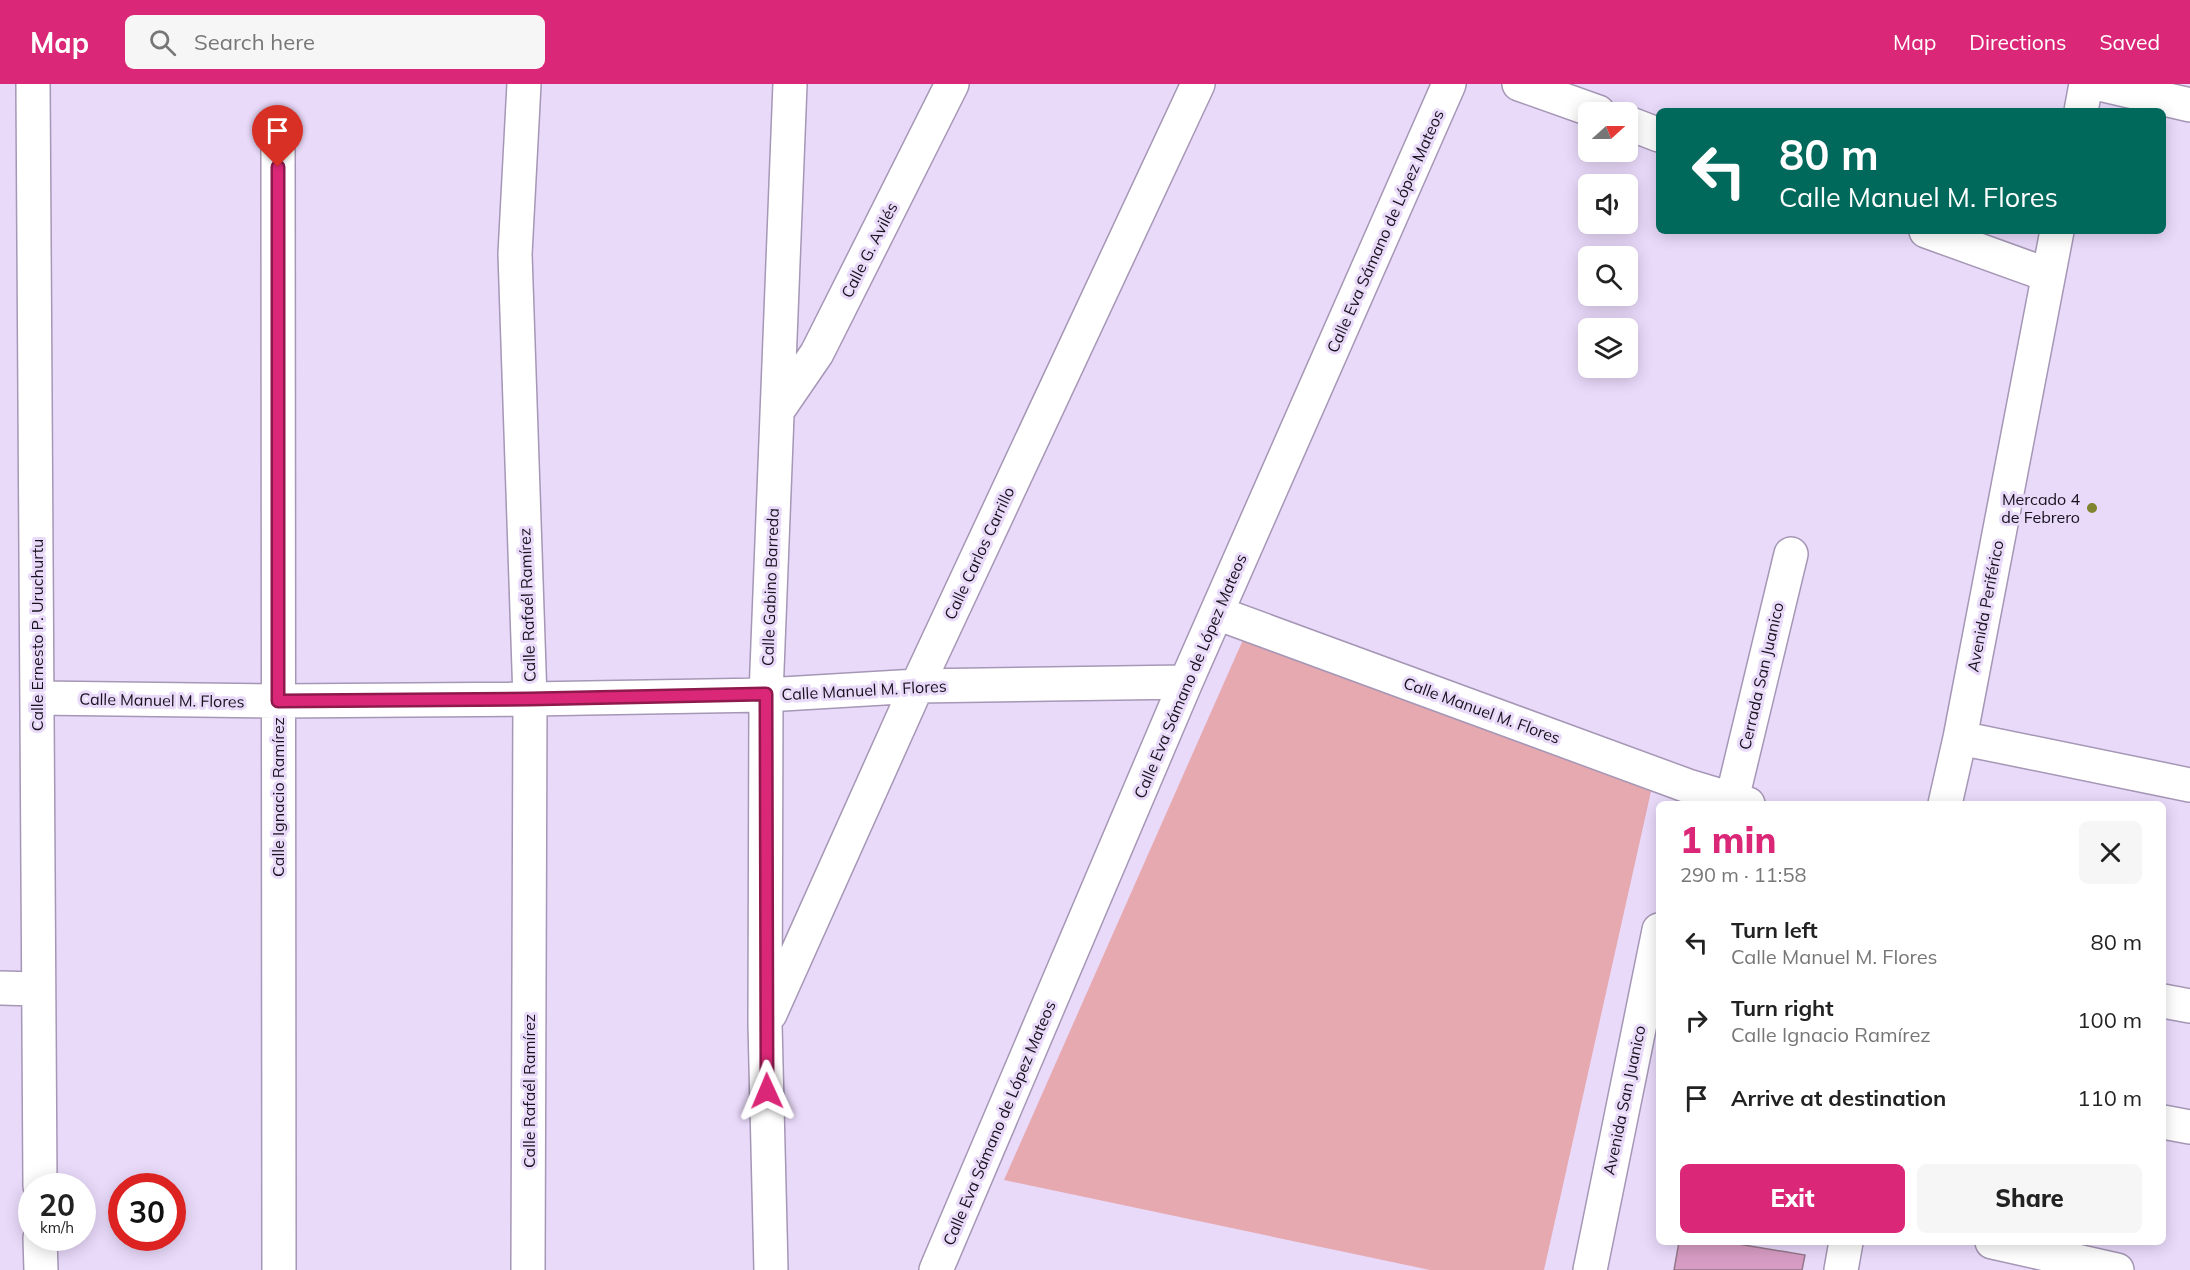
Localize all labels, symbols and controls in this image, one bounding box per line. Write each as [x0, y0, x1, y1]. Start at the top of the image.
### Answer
search box [125, 15, 545, 69]
text: Map [30, 25, 89, 60]
icon: search [146, 26, 179, 59]
text: Search here [194, 28, 315, 56]
text: Map [1893, 29, 1936, 55]
text: Directions [1969, 29, 2066, 55]
text: Saved [2099, 29, 2160, 55]
north arrow [1578, 102, 1638, 162]
map controls [1578, 102, 1638, 378]
pin [252, 105, 303, 167]
street label: Calle Eva Sámano de López Mateos [1322, 106, 1448, 356]
icon: arrive [261, 114, 294, 147]
text: 80 m [1779, 128, 1879, 181]
icon: left [1680, 132, 1758, 210]
button: sound [1578, 174, 1638, 234]
text: Calle Manuel M. Flores [1779, 180, 2058, 214]
street label: Calle G. Avilés [836, 199, 902, 301]
button: search [1578, 246, 1638, 306]
button: layers [1578, 318, 1638, 378]
street label: Calle Carlos Carrillo [939, 483, 1019, 623]
place label: Mercado 4 de Febrero [2001, 489, 2080, 527]
marker: Mercado 4 de Febrero [2085, 501, 2099, 515]
street label: Calle Gabino Barreda [757, 508, 783, 666]
street label: Calle Rafaél Ramírez [514, 528, 540, 682]
street label: Avenida Periférico [1962, 538, 2008, 674]
street label: Calle Ernesto P. Uruchurtu [27, 539, 47, 731]
street label: Calle Eva Sámano de López Mateos [1129, 551, 1251, 801]
street label: Cerrada San Juanico [1734, 600, 1788, 752]
street label: Calle Manuel M. Flores [1401, 672, 1563, 748]
street label: Calle Manuel M. Flores [781, 676, 947, 704]
street label: Calle Manuel M. Flores [79, 689, 245, 711]
street label: Calle Ignacio Ramírez [268, 717, 288, 877]
text: 1 min [1680, 817, 1776, 862]
button: close [2079, 821, 2142, 884]
text: 290 m · 11:58 [1680, 862, 1806, 887]
text: Turn left [1731, 916, 1818, 944]
icon: left [1680, 926, 1713, 959]
text: 80 m [2091, 928, 2142, 956]
text: Calle Manuel M. Flores [1731, 944, 1938, 969]
text: Turn right [1731, 994, 1834, 1022]
street label: Calle Eva Sámano de López Mateos [938, 998, 1060, 1248]
icon: right [1680, 1004, 1713, 1037]
text: 100 m [2077, 1006, 2142, 1034]
street label: Calle Rafaél Ramírez [519, 1014, 539, 1168]
text: Calle Ignacio Ramírez [1731, 1022, 1931, 1047]
street label: Avenida San Juanico [1598, 1023, 1650, 1177]
position arrow [735, 1059, 799, 1123]
icon: arrive [1680, 1082, 1713, 1115]
text: Arrive at destination [1731, 1084, 1946, 1112]
text: 110 m [2077, 1084, 2142, 1112]
button: Exit [1680, 1164, 1905, 1233]
button: Share [1917, 1164, 2142, 1233]
speed limit sign: 30 [108, 1173, 186, 1251]
text: 20 [39, 1186, 75, 1224]
text: km/h [40, 1218, 74, 1237]

